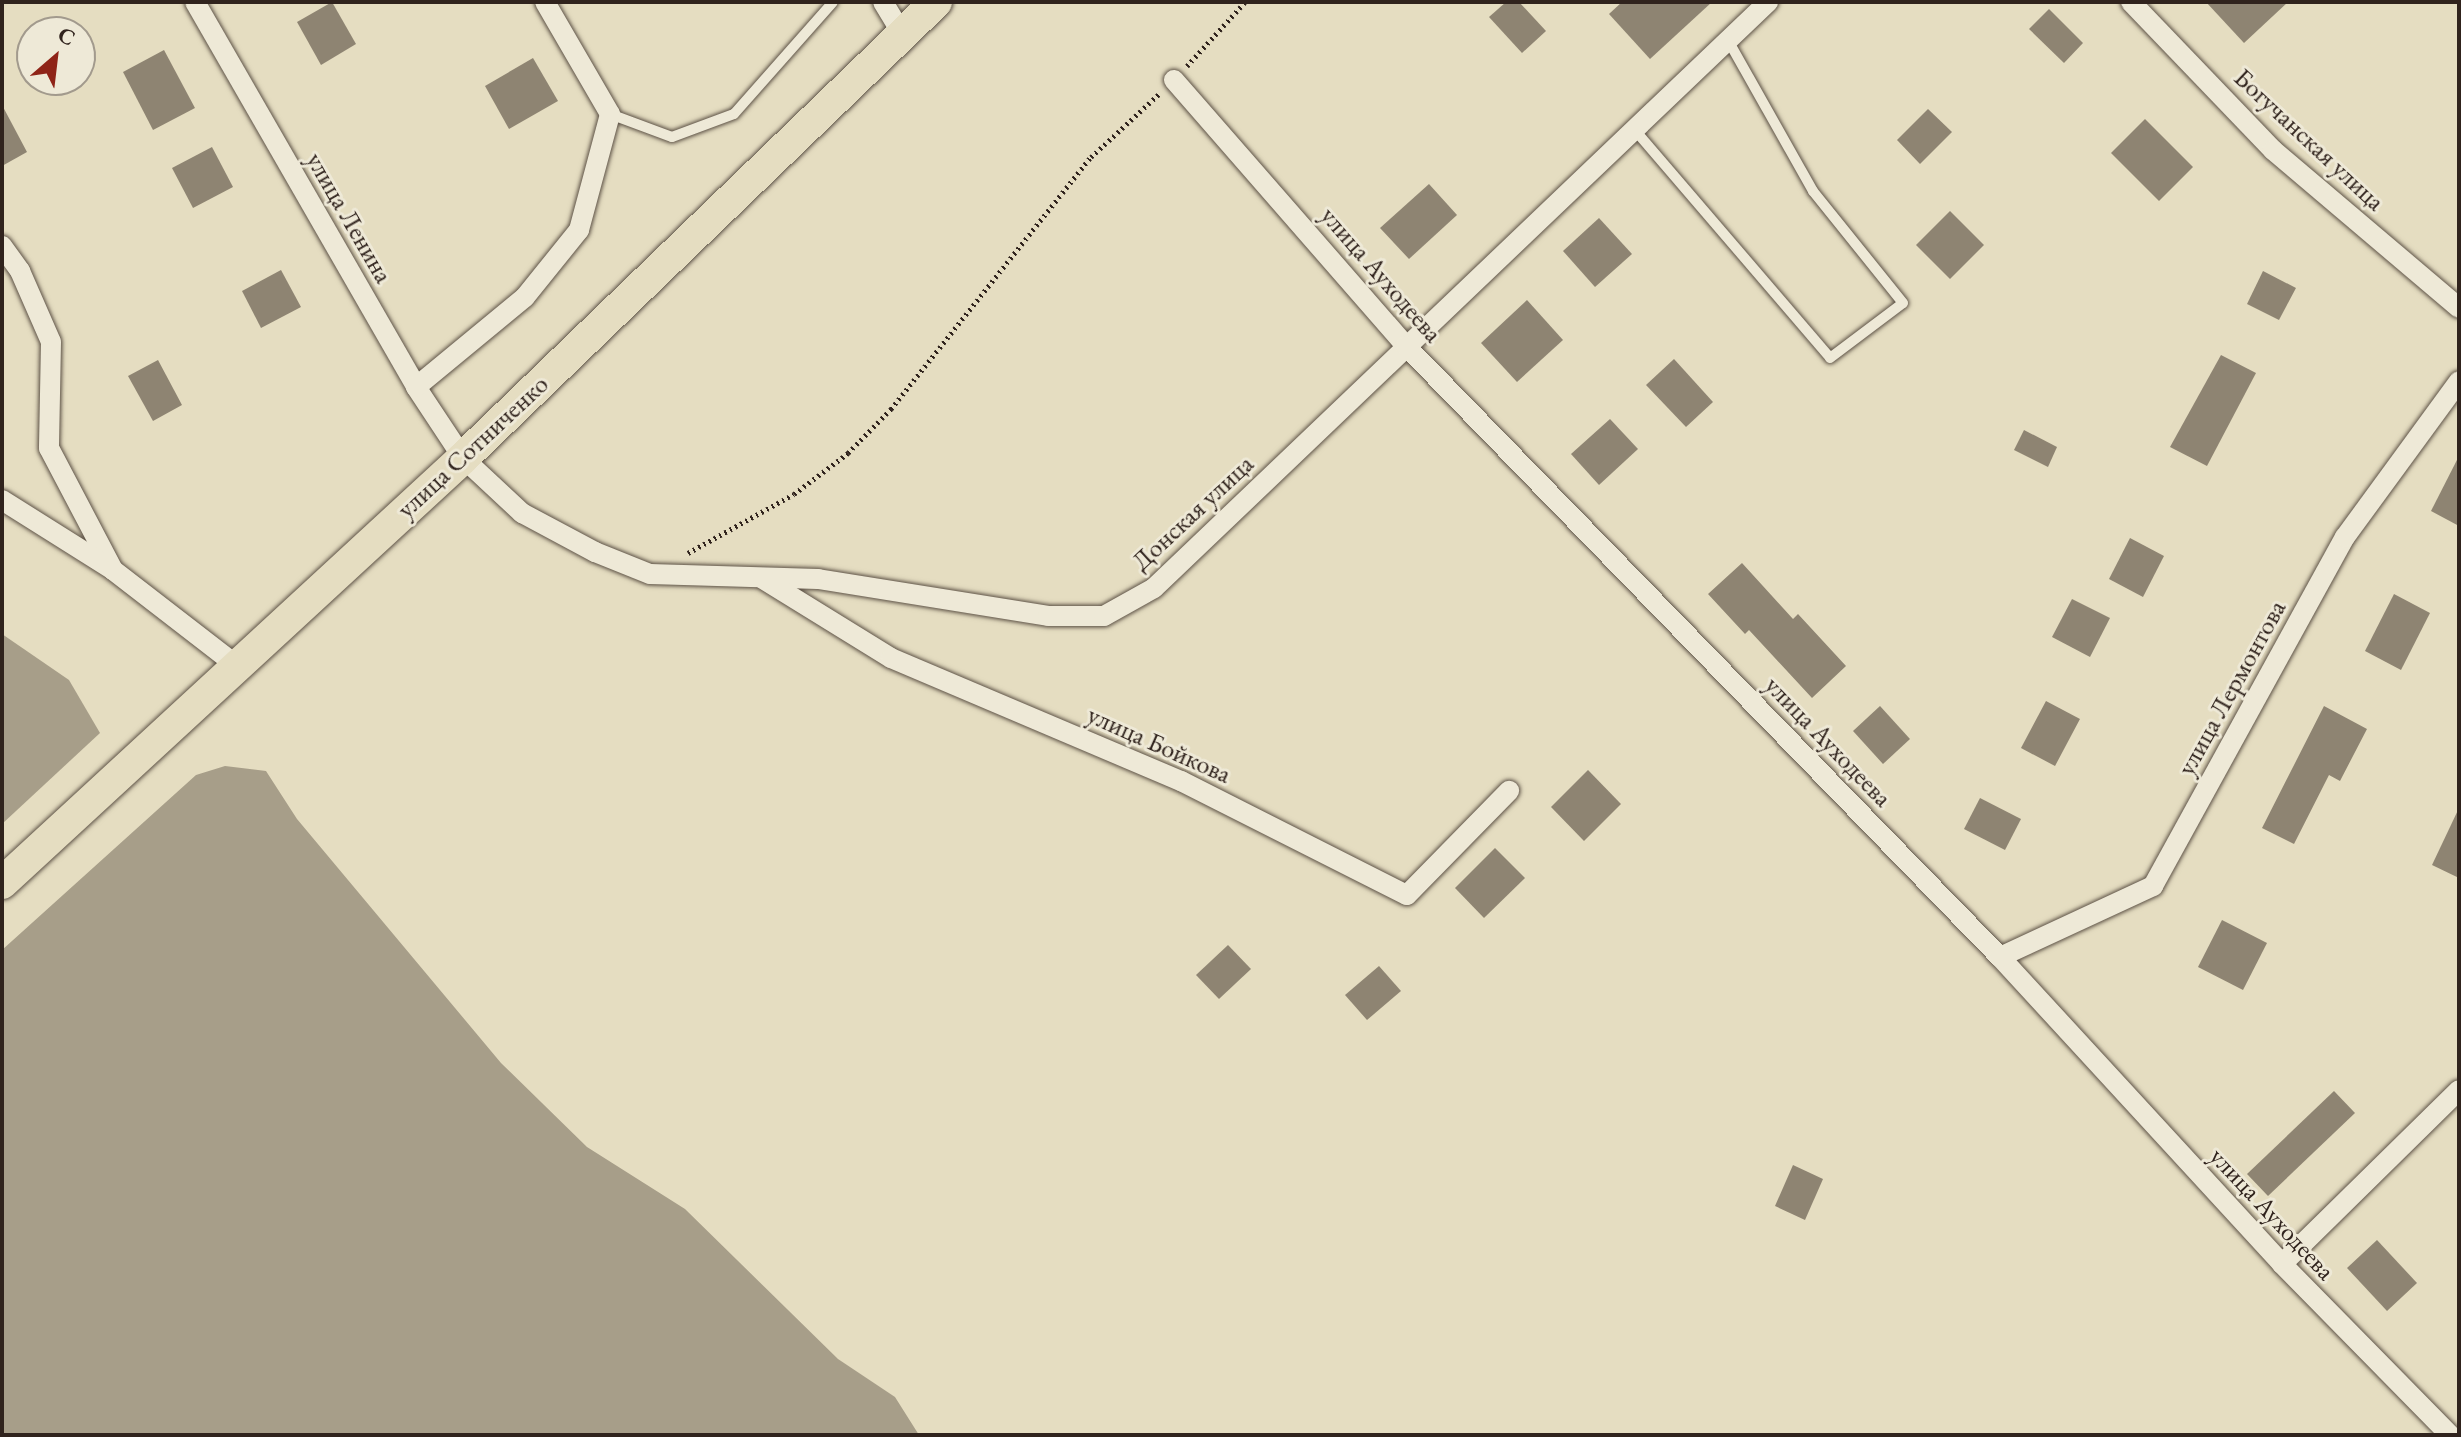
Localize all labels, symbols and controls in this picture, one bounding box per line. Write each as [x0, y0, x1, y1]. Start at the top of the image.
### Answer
north arrow [16, 16, 96, 96]
text: С [53, 20, 80, 53]
street label: Богучанская улица [2227, 62, 2391, 218]
street label: улица Ленина [299, 147, 399, 289]
street label: улица Ауходеева [1314, 201, 1448, 349]
street label: улица Сотниченко [391, 369, 555, 525]
street label: Донская улица [1126, 449, 1260, 577]
street label: улица Лермонтова [2171, 595, 2293, 781]
street label: улица Ауходеева [1758, 670, 1898, 814]
street label: улица Бойкова [1082, 699, 1236, 791]
street label: улица Ауходеева [2203, 1141, 2341, 1287]

